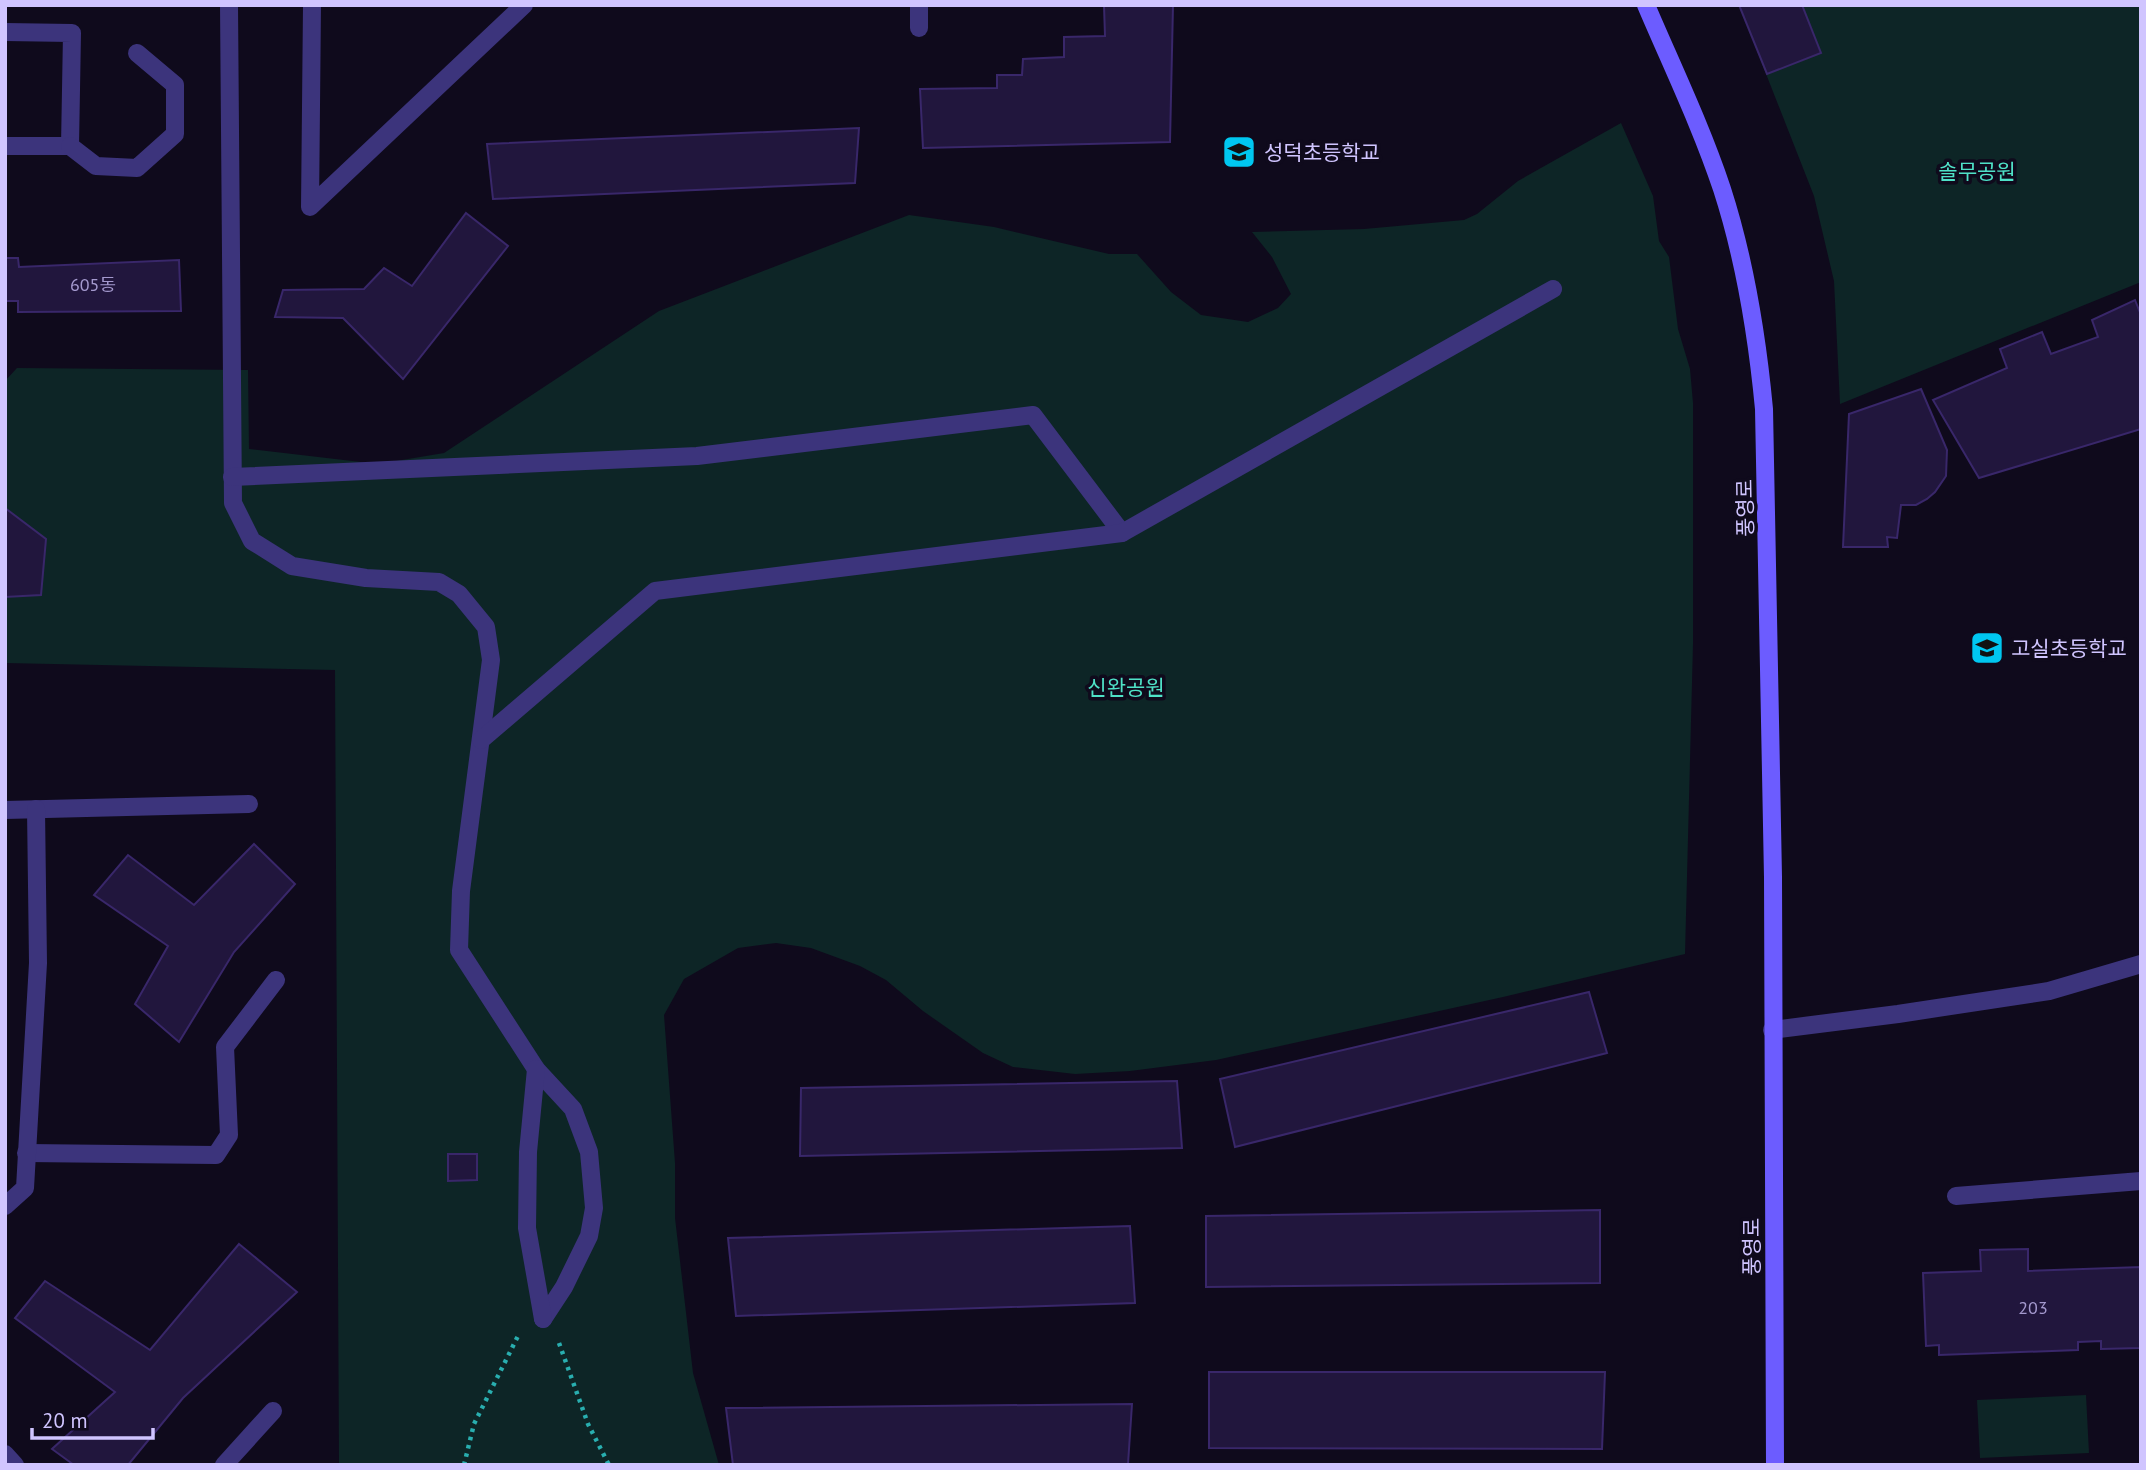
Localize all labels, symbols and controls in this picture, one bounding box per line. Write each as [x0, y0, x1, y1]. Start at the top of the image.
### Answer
school or university icon: 성덕초등학교 [1220, 133, 1258, 171]
place label: 성덕초등학교 [1264, 139, 1380, 166]
park label: 솔무공원 [1938, 158, 2016, 185]
house number: 605동 [70, 273, 116, 296]
street label: 풍영로 [1731, 479, 1759, 537]
school or university icon: 고실초등학교 [1968, 629, 2006, 667]
place label: 고실초등학교 [2011, 635, 2127, 662]
park label: 신완공원 [1087, 674, 1165, 701]
street label: 풍영로 [1738, 1218, 1765, 1276]
house number: 203 [2018, 1296, 2048, 1319]
scale bar [32, 1396, 152, 1440]
text: 20 m [42, 1407, 88, 1434]

